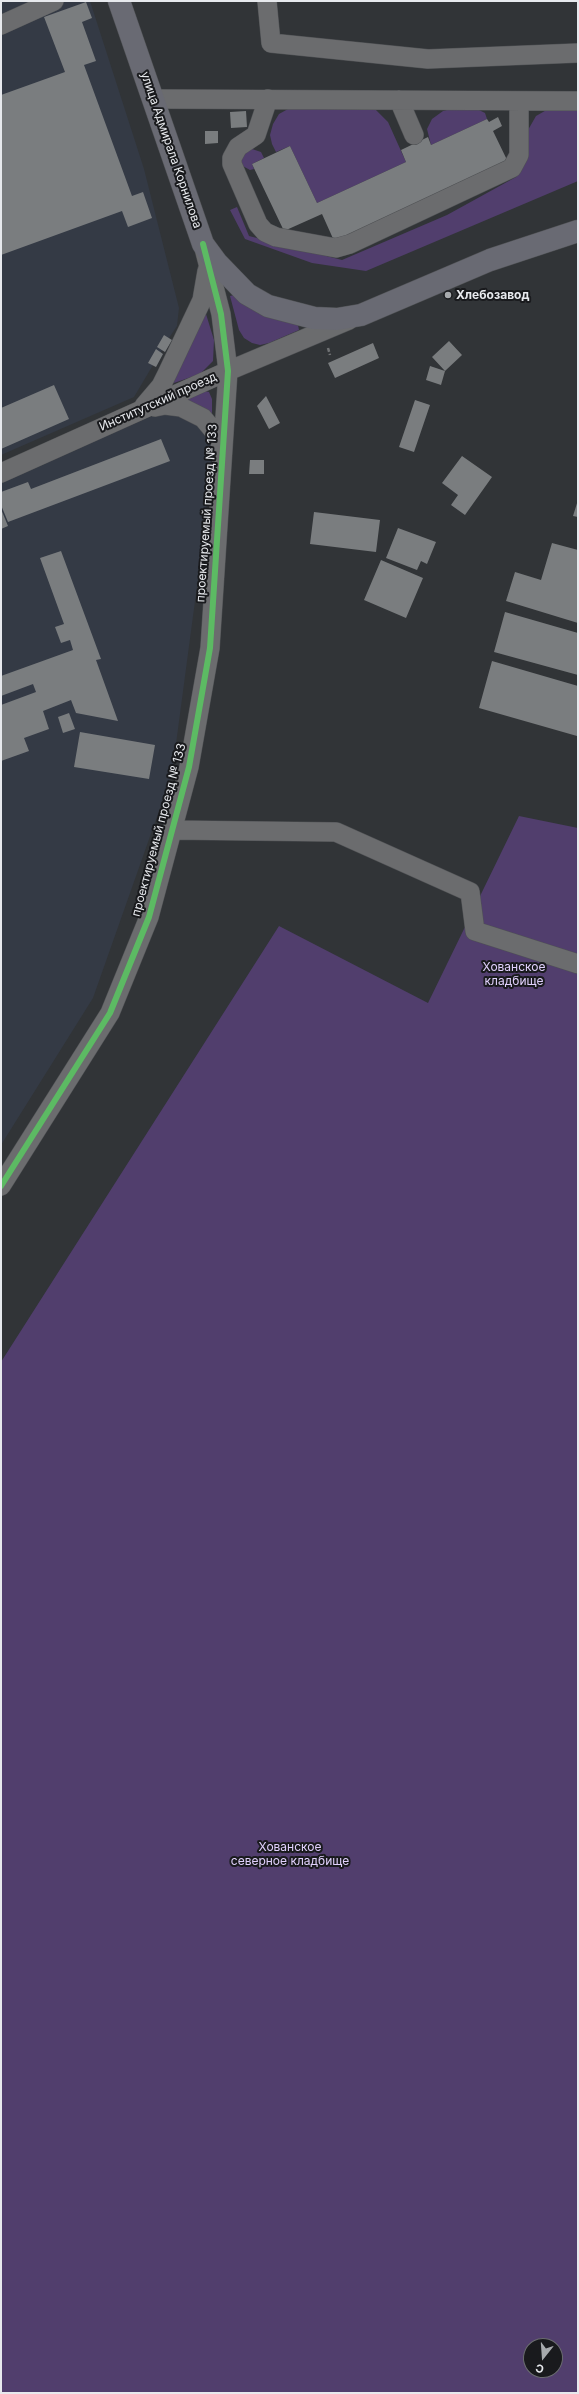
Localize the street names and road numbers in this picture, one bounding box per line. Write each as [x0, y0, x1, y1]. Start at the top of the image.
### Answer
street label: улица Адмирала Корнилова [137, 70, 205, 230]
street label: Институтский проезд [97, 370, 219, 434]
street label: проектируемый проезд № 133 [194, 423, 220, 603]
street label: проектируемый проезд № 133 [129, 742, 189, 918]

